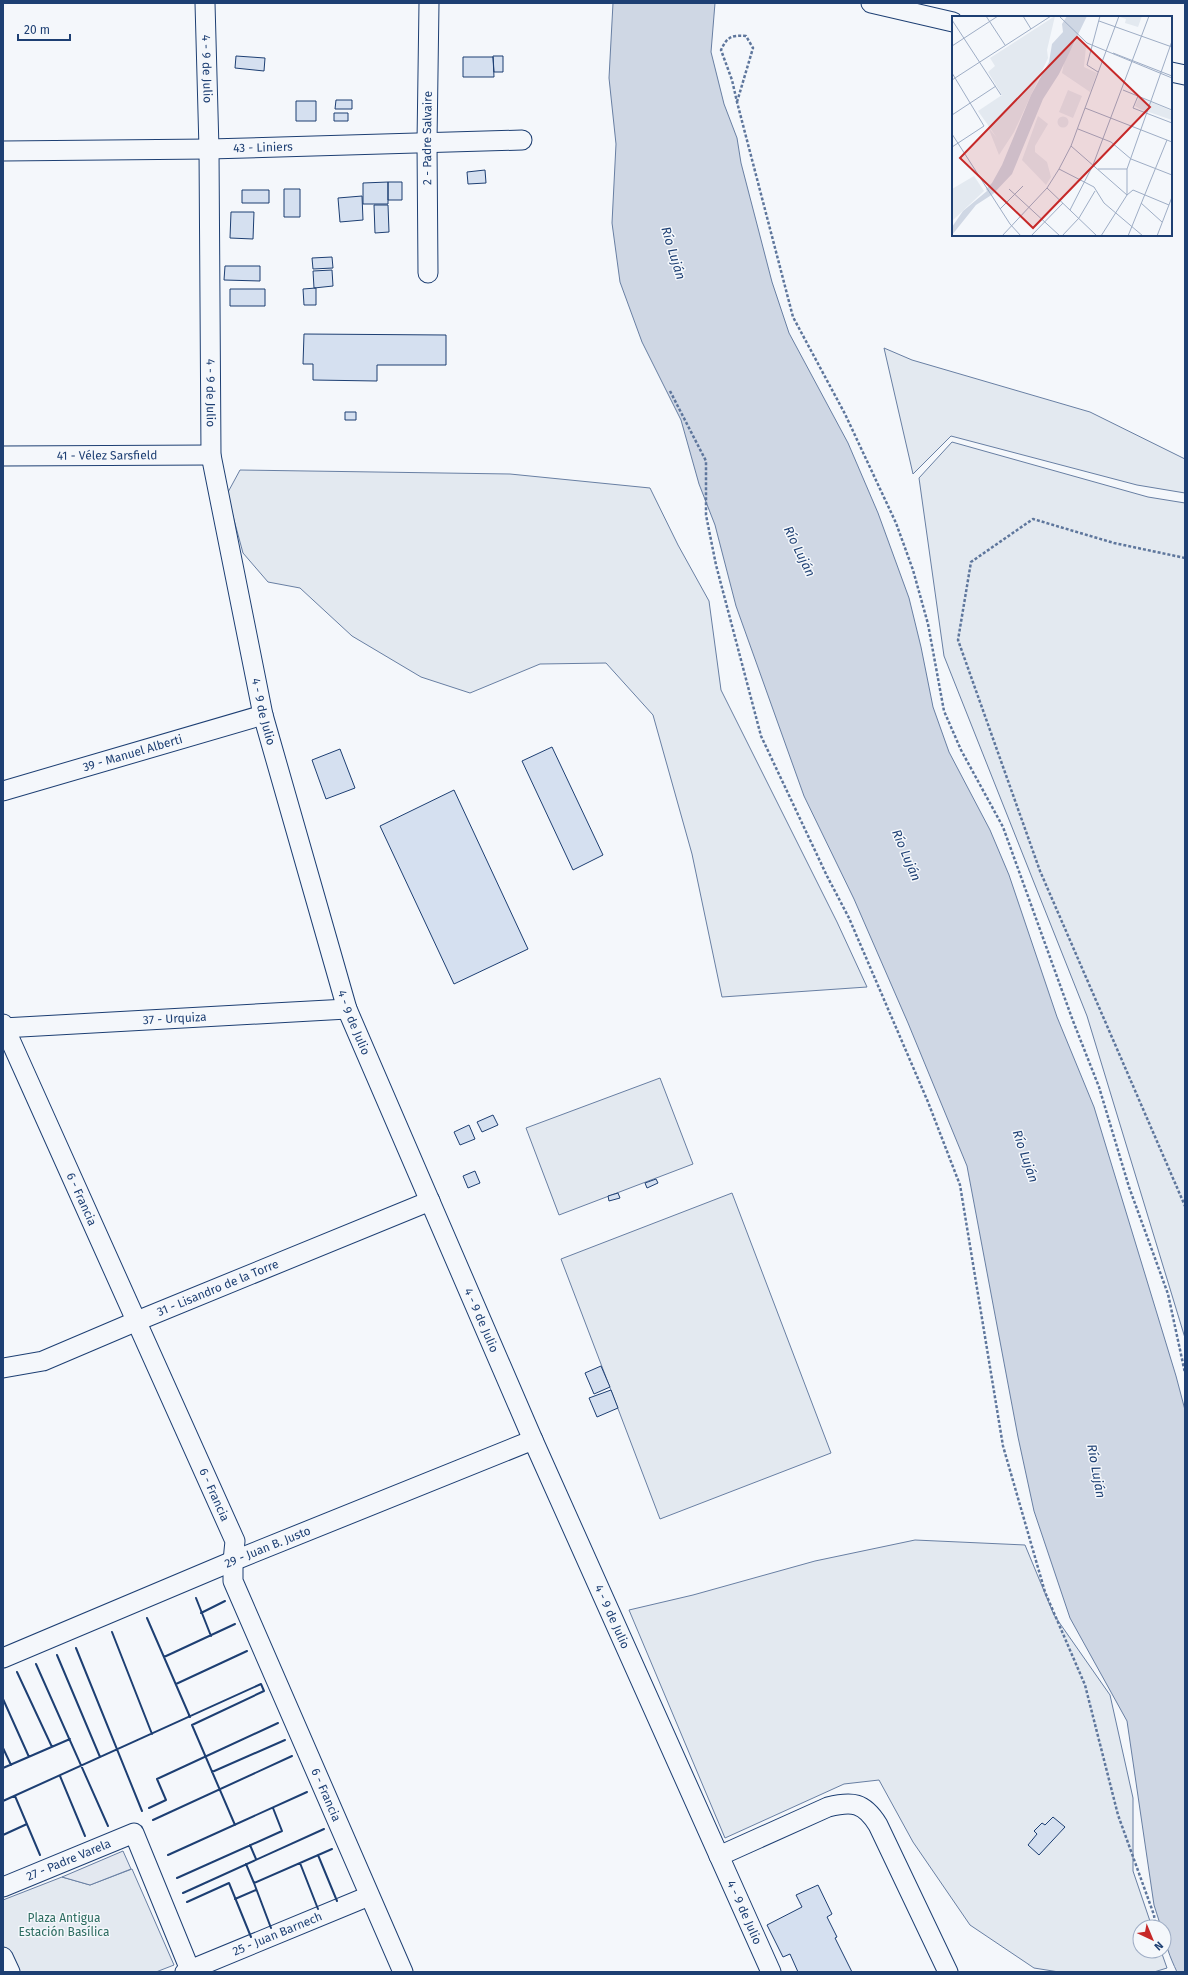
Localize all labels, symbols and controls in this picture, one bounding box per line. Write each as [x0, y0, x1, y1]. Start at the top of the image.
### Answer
scale bar [18, 16, 70, 42]
inset map [952, 16, 1172, 236]
text: 20 m [24, 23, 50, 37]
street label: 4 - 9 de Julio [199, 34, 215, 103]
street label: 2 - Padre Salvaire [420, 91, 435, 185]
street label: 43 - Liniers [233, 140, 293, 155]
water label: Río Luján [658, 225, 689, 281]
street label: 4 - 9 de Julio [203, 359, 218, 427]
street label: 41 - Vélez Sarsfield [57, 448, 157, 463]
water label: Río Luján [781, 523, 818, 579]
street label: 4 - 9 de Julio [249, 677, 278, 747]
street label: 39 - Manuel Alberti [81, 732, 184, 774]
water label: Río Luján [889, 827, 924, 883]
street label: 4 - 9 de Julio [335, 989, 373, 1057]
street label: 37 - Urquiza [142, 1010, 207, 1027]
water label: Río Luján [1010, 1128, 1042, 1184]
street label: 6 - Francia [64, 1170, 100, 1228]
street label: 31 - Lisandro de la Torre [155, 1257, 281, 1319]
street label: 4 - 9 de Julio [461, 1286, 501, 1355]
water label: Río Luján [1084, 1443, 1109, 1499]
street label: 6 - Francia [196, 1466, 232, 1523]
street label: 29 - Juan B. Justo [223, 1523, 313, 1571]
street label: 4 - 9 de Julio [592, 1583, 632, 1651]
street label: 6 - Francia [308, 1766, 344, 1824]
street label: 27 - Padre Varela [24, 1836, 113, 1884]
street label: 4 - 9 de Julio [724, 1878, 765, 1947]
street label: 25 - Juan Barnech [231, 1909, 324, 1959]
park label: Plaza Antigua Estación Basílica [19, 1911, 109, 1939]
north arrow [1132, 1919, 1172, 1959]
text: N [1151, 1939, 1166, 1953]

